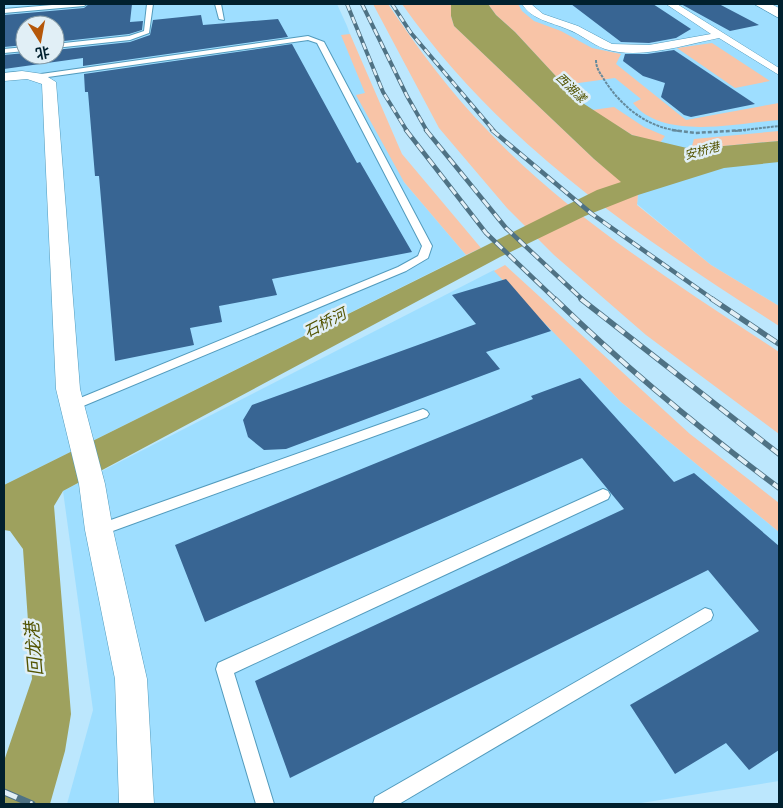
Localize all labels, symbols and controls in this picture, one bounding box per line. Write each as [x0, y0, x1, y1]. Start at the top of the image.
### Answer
north arrow [15, 15, 65, 65]
text: 北 [34, 42, 51, 64]
water label: 西湖漾 [552, 69, 592, 108]
water label: 安桥港 [682, 137, 724, 164]
water label: 石桥河 [300, 302, 353, 343]
water label: 回龙港 [18, 618, 49, 677]

